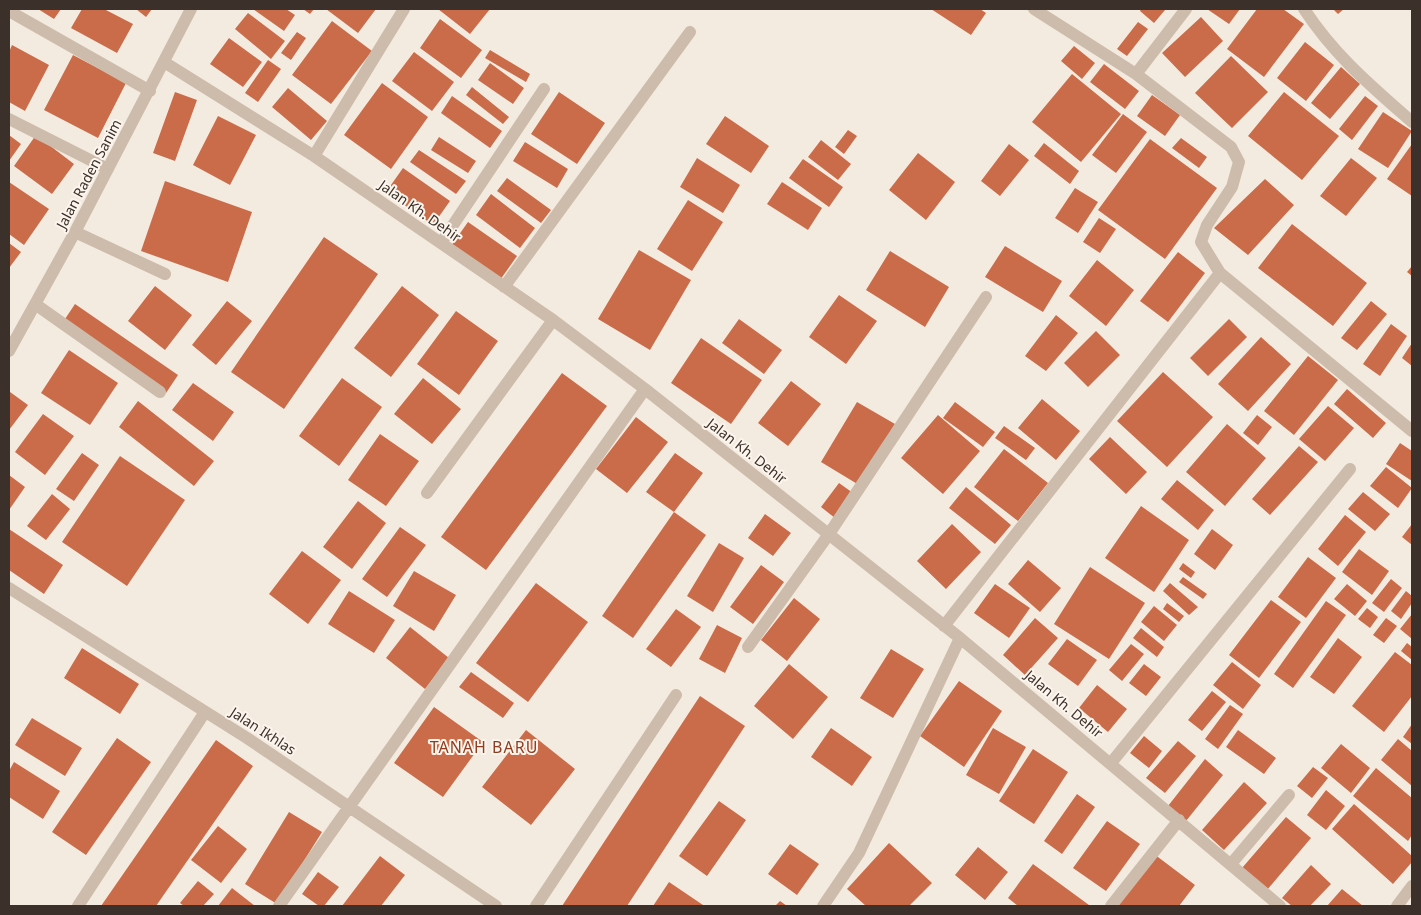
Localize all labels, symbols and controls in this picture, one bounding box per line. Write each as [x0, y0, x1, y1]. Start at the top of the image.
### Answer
street label: Jalan Raden Sanim [51, 116, 126, 234]
street label: Jalan Kh. Dehir [374, 174, 465, 246]
street label: Jalan Kh. Dehir [702, 412, 791, 488]
street label: Jalan Kh. Dehir [1020, 664, 1107, 742]
street label: Jalan Ikhlas [225, 701, 300, 759]
district label: TANAH BARU [430, 736, 538, 758]

